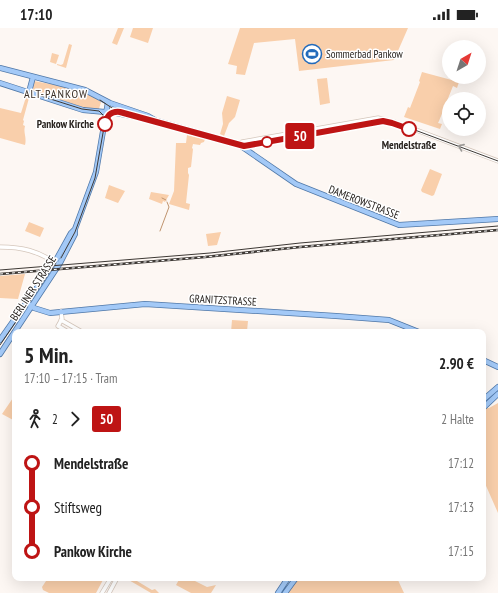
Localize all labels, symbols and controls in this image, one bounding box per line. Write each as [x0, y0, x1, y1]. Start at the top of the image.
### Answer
text: 17:10 [20, 5, 52, 24]
north arrow [442, 40, 486, 84]
map controls [442, 40, 486, 136]
sports icon: Sommerbad Pankow [301, 43, 323, 65]
place label: Sommerbad Pankow [326, 47, 403, 61]
district label: ALT-PANKOW [24, 86, 88, 101]
button: locate [442, 92, 486, 136]
marker: Pankow Kirche [97, 116, 113, 132]
place label: Pankow Kirche [37, 117, 94, 131]
marker: Mendelstraße [401, 121, 417, 137]
line badge: 50 [282, 123, 318, 149]
text: 50 [293, 127, 307, 145]
unlabelled marker [261, 136, 273, 148]
place label: Mendelstraße [382, 138, 437, 152]
one-way arrow [458, 143, 465, 151]
street label: DAMEROWSTRASSE [327, 182, 402, 222]
street label: BERLINER STRASSE [7, 253, 59, 323]
street label: GRANITZSTRASSE [189, 291, 257, 309]
text: 5 Min. [24, 341, 73, 369]
text: 2.90 € [439, 354, 474, 373]
text: 17:10 – 17:15 · Tram [24, 370, 117, 387]
icon: walk [24, 408, 46, 430]
icon: forward [64, 408, 86, 430]
text: 50 [100, 410, 113, 428]
text: 2 [52, 411, 58, 428]
text: 2 Halte [441, 411, 474, 428]
text: Mendelstraße [54, 454, 129, 473]
text: 17:12 [448, 455, 474, 472]
text: Stiftsweg [54, 498, 102, 517]
text: 17:13 [448, 499, 474, 516]
text: Pankow Kirche [54, 542, 132, 561]
text: 17:15 [448, 543, 474, 560]

